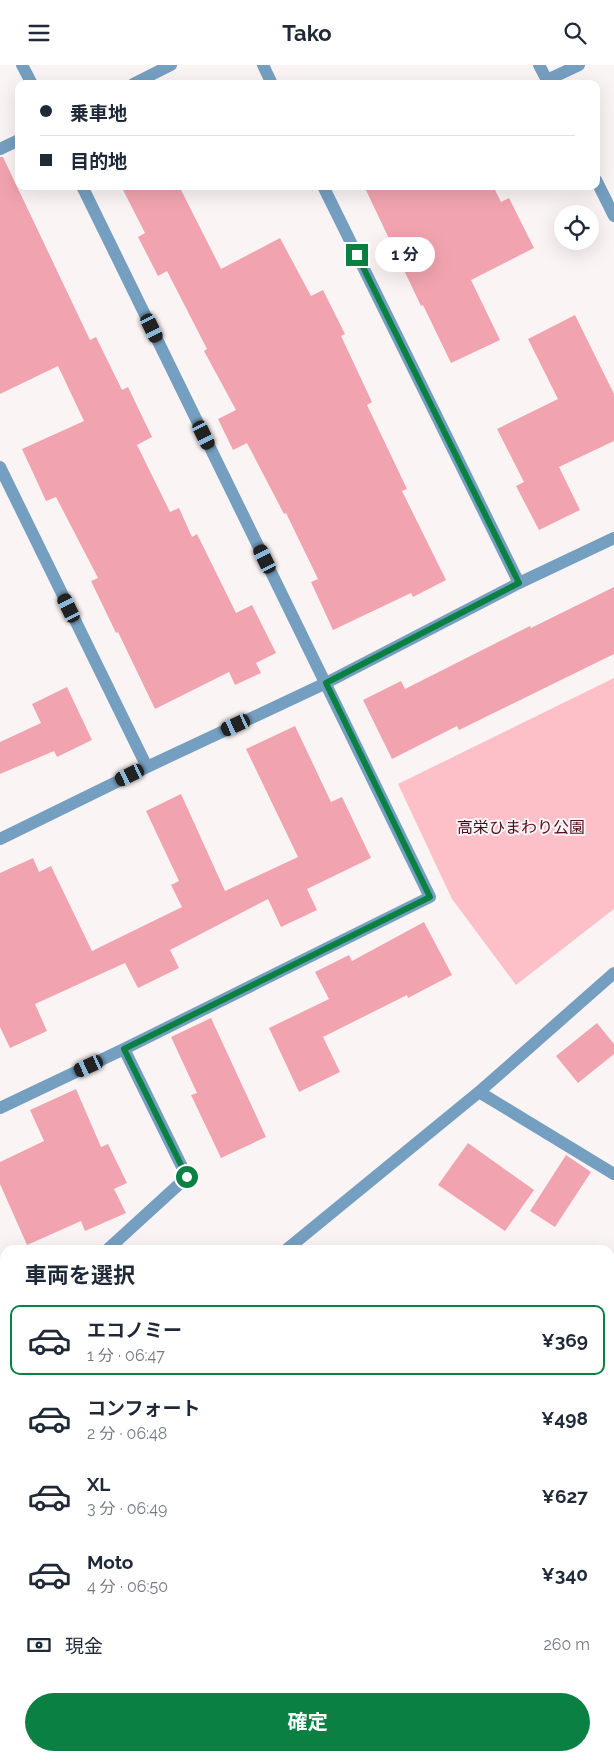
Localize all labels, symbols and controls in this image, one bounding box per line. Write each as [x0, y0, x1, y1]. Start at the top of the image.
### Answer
icon: menu [25, 19, 53, 47]
icon: search [561, 19, 589, 47]
text: Tako [282, 20, 332, 46]
text: 乗車地 [70, 102, 127, 124]
text: 目的地 [70, 150, 127, 172]
map controls [554, 205, 599, 250]
button: locate [554, 205, 599, 250]
callout: 1 分 [374, 237, 434, 273]
route end [346, 244, 368, 266]
text: 1 分 [391, 245, 419, 264]
car [138, 311, 165, 345]
car [190, 418, 217, 452]
car [251, 542, 278, 576]
car [55, 591, 82, 625]
car [219, 712, 252, 738]
car [113, 762, 146, 788]
park label: 高栄ひまわり公園 [457, 818, 585, 837]
car [72, 1053, 105, 1079]
route start [176, 1166, 198, 1188]
text: 車両を選択 [25, 1262, 135, 1288]
icon: car [27, 1318, 72, 1363]
text: エコノミー [87, 1319, 182, 1341]
text: ¥369 [541, 1329, 588, 1351]
text: 1 分 · 06:47 [87, 1346, 165, 1365]
icon: car [27, 1396, 72, 1441]
text: コンフォート [87, 1397, 200, 1419]
text: ¥498 [541, 1407, 588, 1429]
text: 2 分 · 06:48 [87, 1424, 167, 1443]
text: XL [87, 1473, 110, 1495]
icon: car [27, 1474, 72, 1519]
text: ¥627 [542, 1485, 588, 1507]
text: 3 分 · 06:49 [87, 1499, 167, 1518]
text: Moto [87, 1551, 133, 1573]
icon: car [27, 1552, 72, 1597]
text: ¥340 [541, 1563, 588, 1585]
text: 4 分 · 06:50 [87, 1577, 168, 1596]
icon: cash [25, 1631, 53, 1659]
text: 現金 [65, 1635, 103, 1657]
text: 260 m [543, 1635, 590, 1654]
button: 確定 [25, 1693, 590, 1751]

